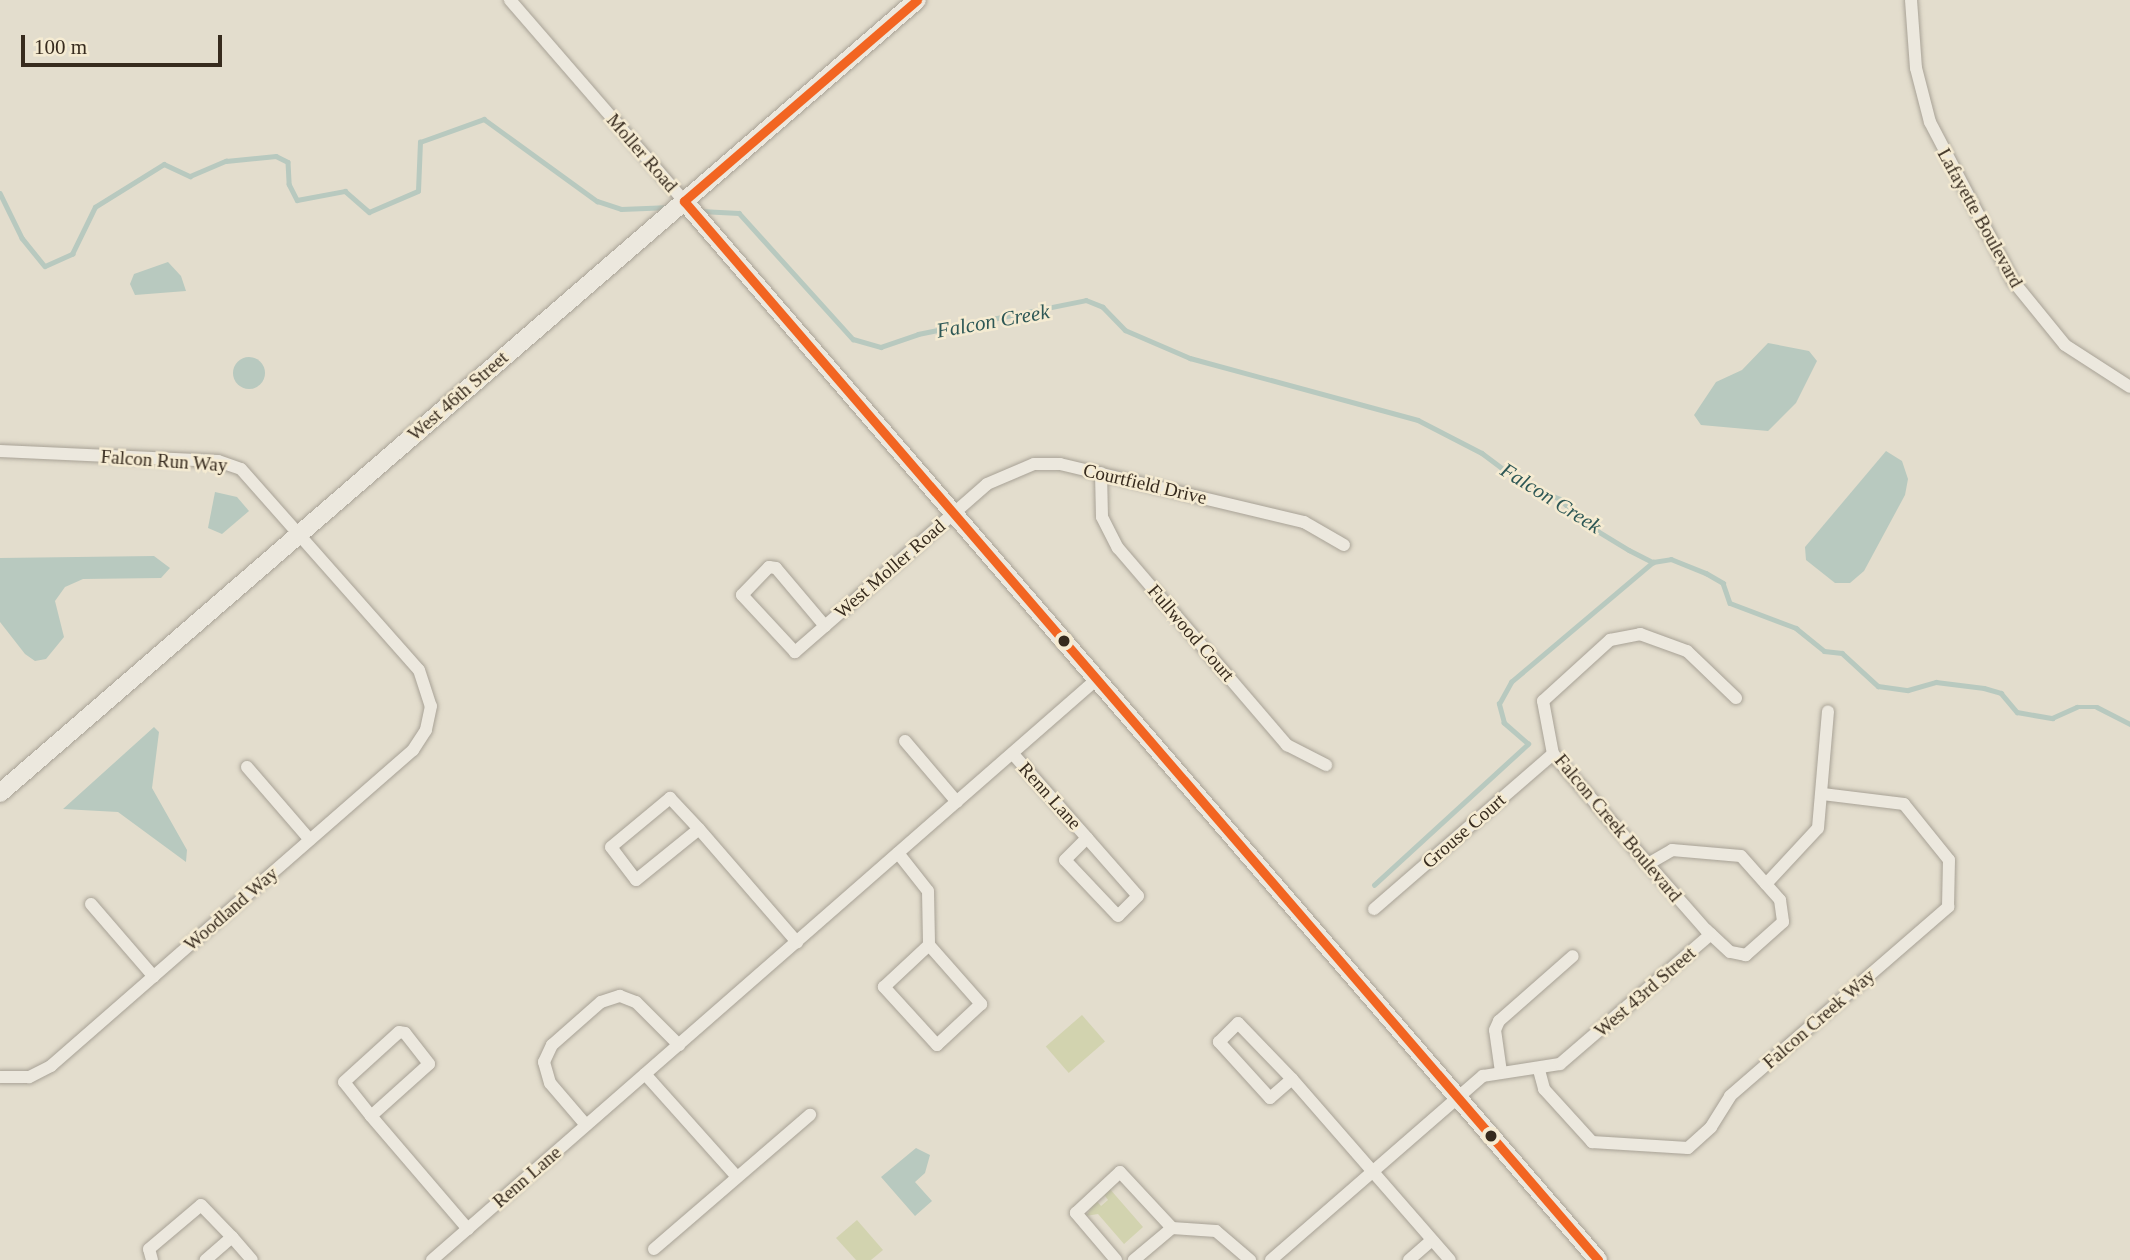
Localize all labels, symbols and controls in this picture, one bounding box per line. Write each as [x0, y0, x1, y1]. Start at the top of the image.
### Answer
scale bar [24, 21, 226, 65]
text: 100 m [34, 35, 87, 59]
street label: Moller Road [602, 109, 682, 197]
street label: Lafayette Boulevard [1932, 144, 2028, 292]
water label: Falcon Creek [935, 299, 1051, 343]
street label: West 46th Street [403, 346, 513, 446]
street label: Falcon Run Way [100, 445, 228, 477]
water label: Falcon Creek [1496, 457, 1606, 539]
street label: Courtfield Drive [1081, 459, 1209, 509]
street label: West Moller Road [830, 515, 950, 623]
street label: Fullwood Court [1143, 580, 1239, 686]
unlabelled marker [1057, 634, 1071, 648]
street label: Falcon Creek Boulevard [1550, 750, 1686, 906]
street label: Renn Lane [1014, 758, 1086, 834]
street label: Grouse Court [1418, 789, 1510, 873]
street label: Woodland Way [179, 862, 283, 956]
street label: West 43rd Street [1590, 942, 1700, 1042]
street label: Falcon Creek Way [1758, 964, 1880, 1074]
unlabelled marker [1484, 1129, 1498, 1143]
street label: Renn Lane [488, 1141, 566, 1213]

